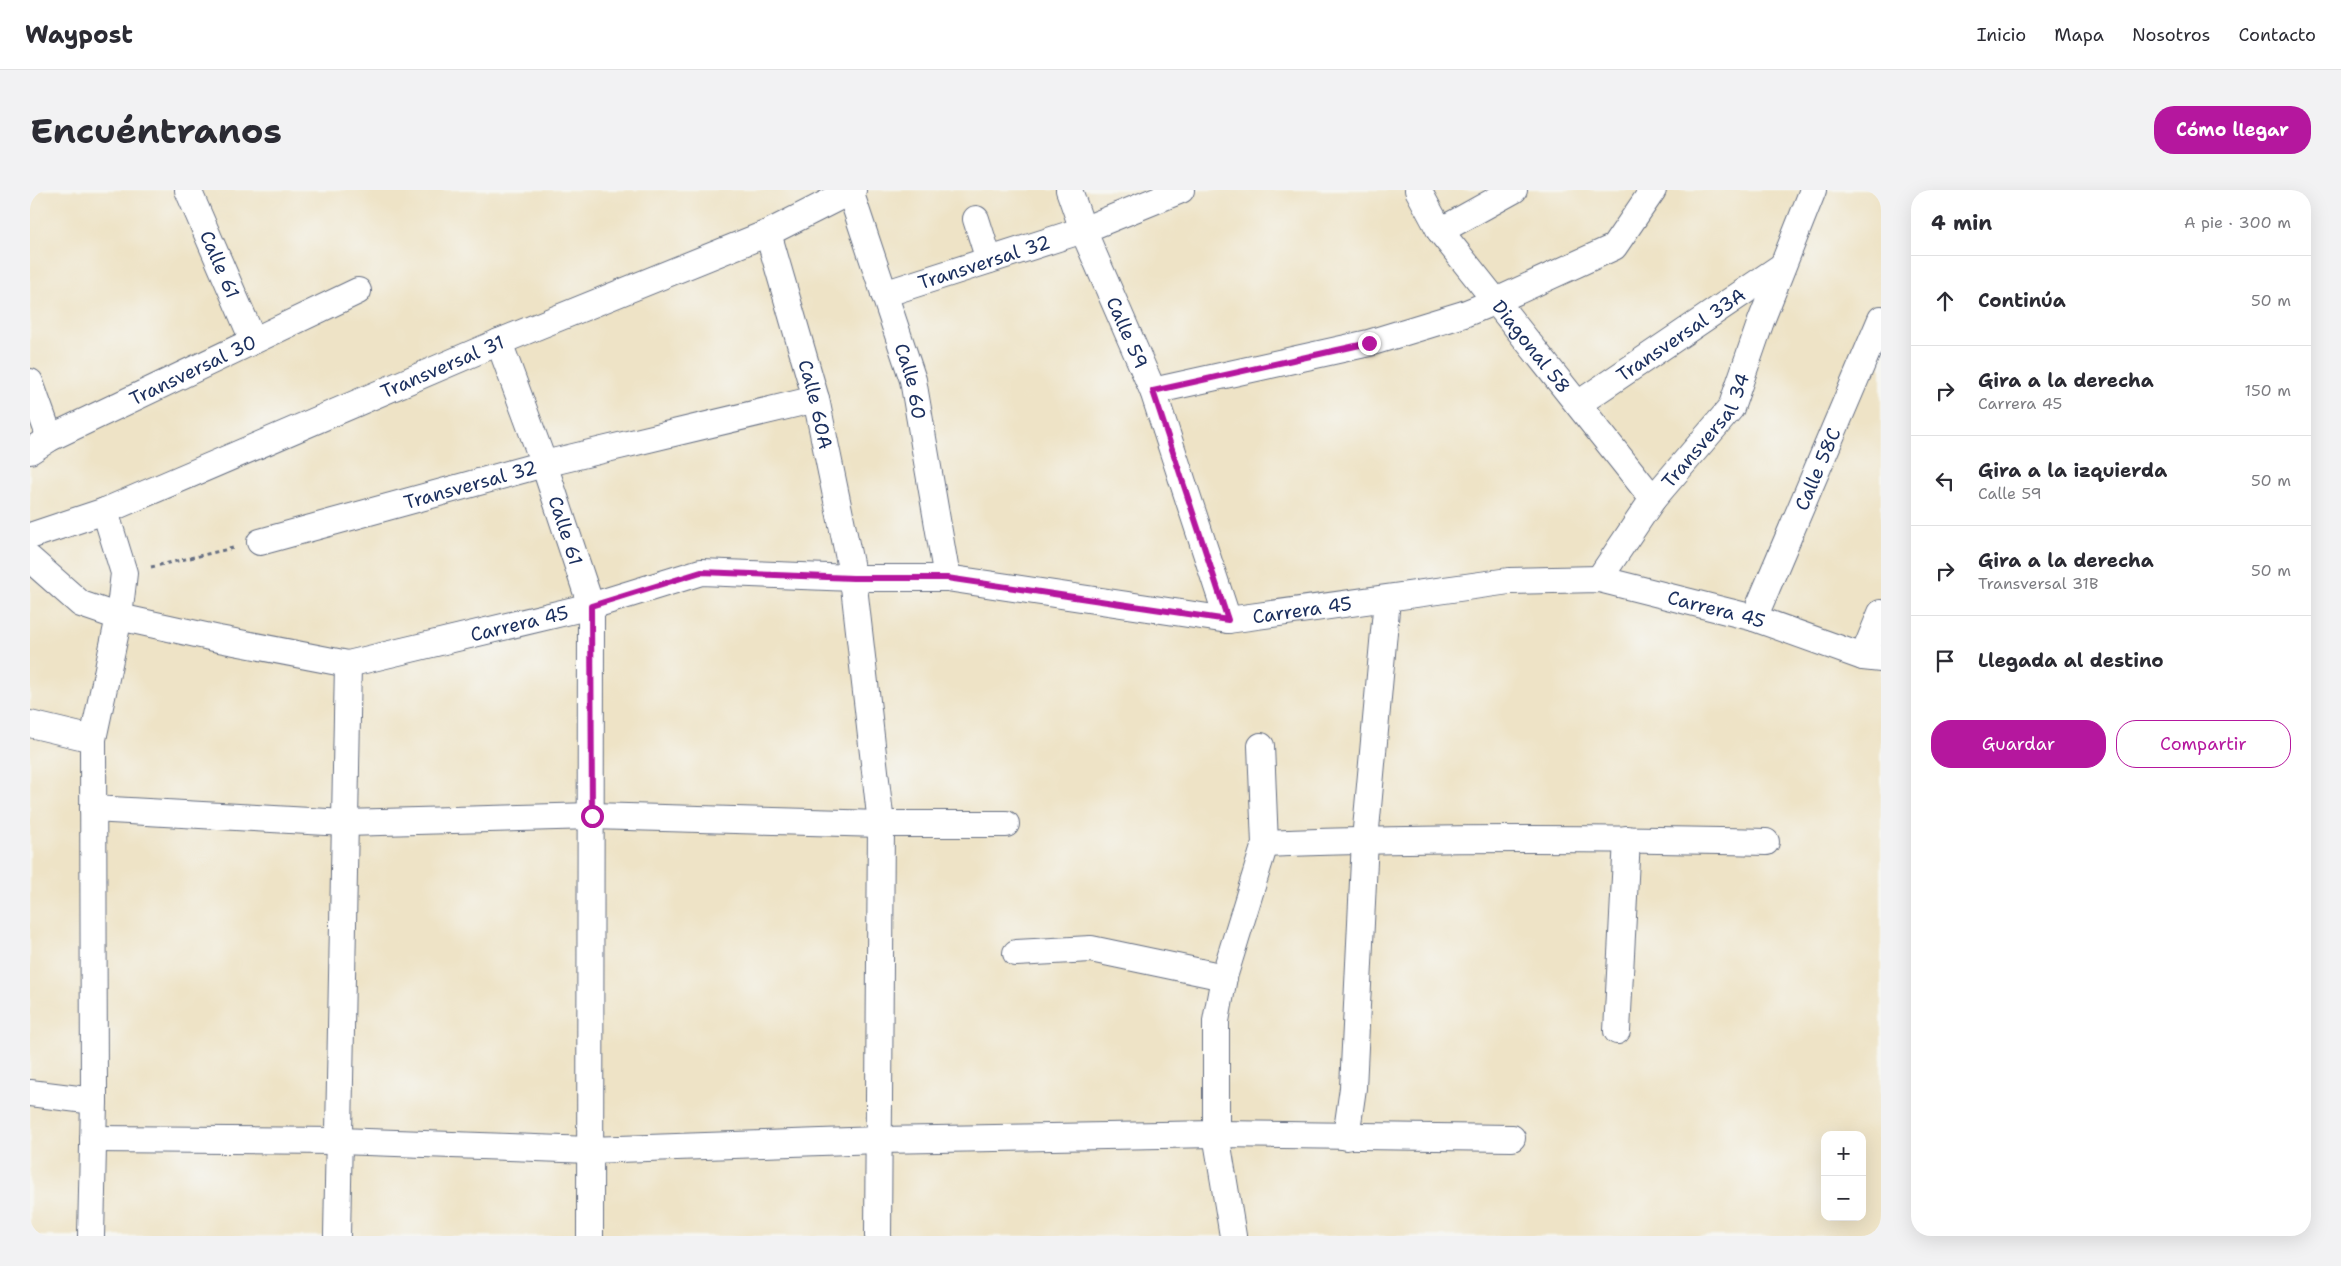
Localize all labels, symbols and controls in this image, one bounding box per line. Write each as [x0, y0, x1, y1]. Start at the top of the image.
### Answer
text: Waypost [25, 19, 133, 51]
text: Inicio [1977, 23, 2026, 47]
text: Mapa [2054, 23, 2104, 47]
text: Nosotros [2132, 23, 2210, 47]
text: Contacto [2238, 23, 2316, 47]
button: Cómo llegar [2154, 106, 2311, 154]
text: Encuéntranos [30, 107, 282, 154]
text: 4 min [1931, 209, 1992, 237]
text: A pie · 300 m [2184, 212, 2291, 233]
street label: Calle 61 [195, 227, 246, 302]
street label: Transversal 32 [915, 229, 1053, 295]
street label: Transversal 33A [1611, 282, 1750, 387]
icon: ahead [1931, 287, 1959, 315]
text: Continúa [1978, 288, 2066, 313]
text: 50 m [2251, 290, 2291, 311]
street label: Calle 59 [1101, 293, 1154, 372]
street label: Diagonal 58 [1487, 295, 1577, 398]
street label: Transversal 30 [125, 329, 260, 411]
street label: Transversal 31 [377, 329, 508, 404]
route end [1358, 332, 1381, 355]
street label: Calle 60 [889, 340, 932, 421]
street label: Calle 60A [793, 357, 839, 452]
text: Gira a la derecha [1978, 368, 2154, 393]
street label: Transversal 34 [1656, 369, 1755, 493]
icon: right [1931, 377, 1959, 405]
text: 150 m [2244, 380, 2291, 401]
text: Carrera 45 [1978, 393, 2062, 414]
street label: Calle 58C [1789, 424, 1846, 514]
street label: Transversal 32 [401, 454, 540, 514]
text: Gira a la izquierda [1978, 458, 2167, 483]
icon: left [1931, 467, 1959, 495]
text: 50 m [2251, 470, 2291, 491]
text: Calle 59 [1978, 483, 2042, 504]
street label: Calle 61 [543, 493, 589, 568]
text: Gira a la derecha [1978, 548, 2154, 573]
icon: right [1931, 557, 1959, 585]
text: 50 m [2251, 560, 2291, 581]
text: Transversal 31B [1978, 573, 2098, 594]
street label: Carrera 45 [1665, 584, 1769, 634]
street label: Carrera 45 [1251, 590, 1353, 629]
street label: Carrera 45 [468, 599, 571, 647]
icon: arrive [1931, 647, 1959, 675]
text: Llegada al destino [1978, 648, 2164, 673]
button: Guardar [1931, 720, 2106, 768]
button: Compartir [2116, 720, 2291, 768]
route start [581, 805, 604, 828]
map controls [1821, 1131, 1866, 1221]
button: + [1821, 1131, 1866, 1176]
button: − [1821, 1176, 1866, 1221]

